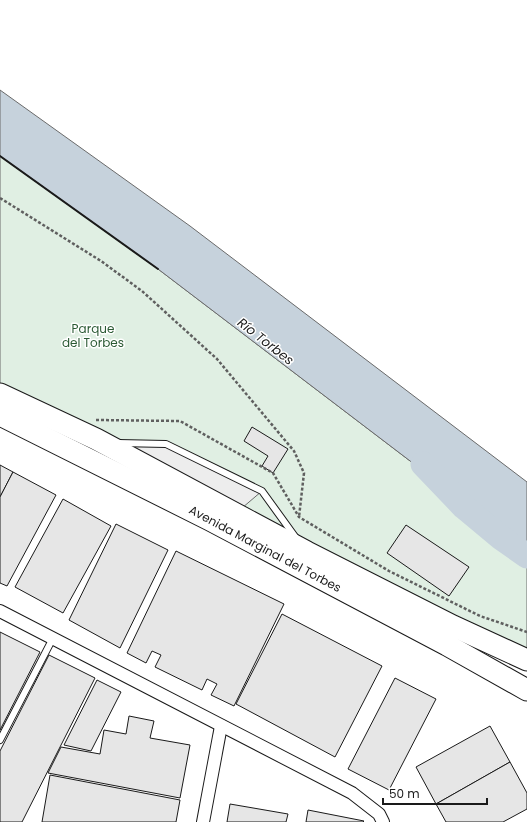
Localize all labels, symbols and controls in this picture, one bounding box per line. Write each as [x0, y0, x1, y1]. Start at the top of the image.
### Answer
water label: Río Torbes [233, 313, 298, 370]
park label: Parque del Torbes [62, 320, 124, 351]
street label: Avenida Marginal del Torbes [186, 501, 344, 596]
scale bar [383, 780, 487, 806]
text: 50 m [389, 785, 420, 802]

